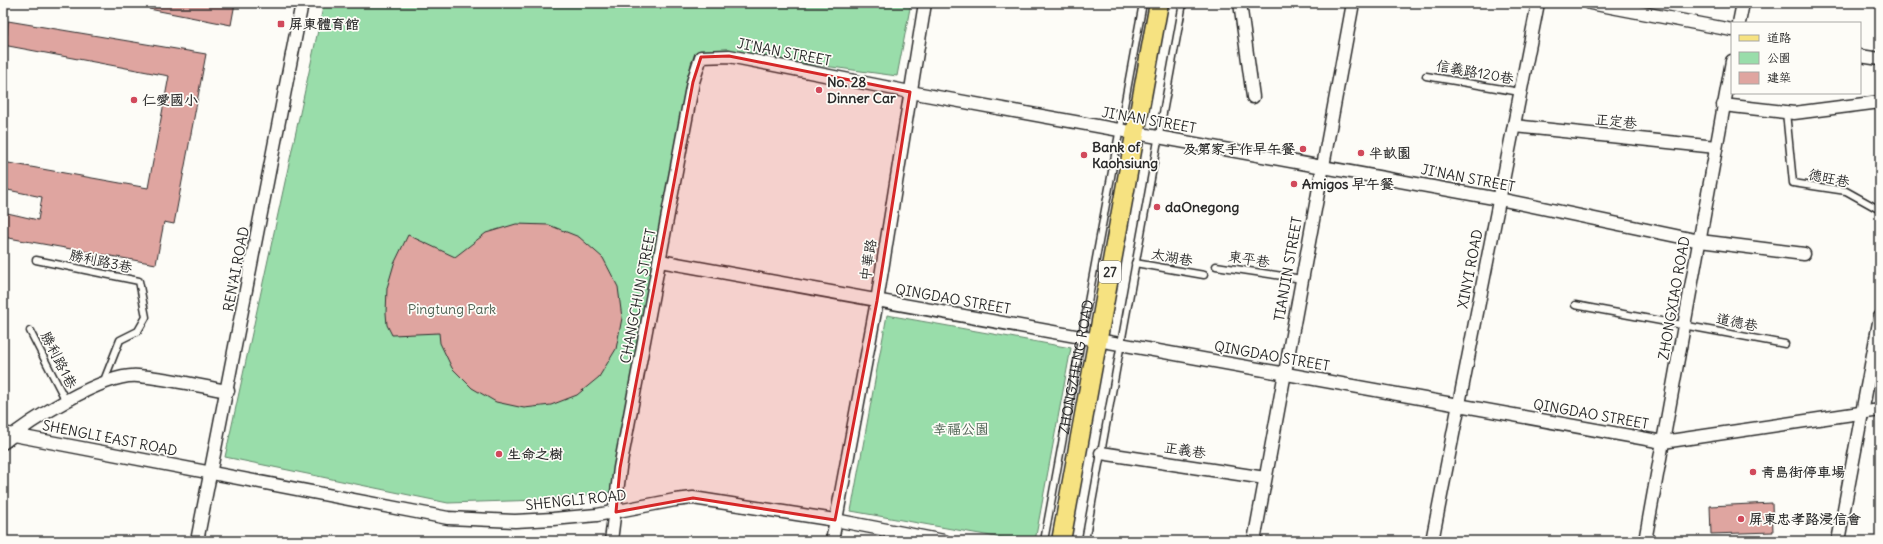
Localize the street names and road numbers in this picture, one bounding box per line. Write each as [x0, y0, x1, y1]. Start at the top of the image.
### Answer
street label: JI'NAN STREET [735, 34, 833, 70]
street label: 信義路120巷 [1435, 56, 1516, 88]
street label: JI'NAN STREET [1100, 103, 1198, 137]
street label: 正定巷 [1594, 110, 1639, 132]
street label: JI'NAN STREET [1419, 160, 1517, 196]
street label: 德旺巷 [1807, 165, 1852, 191]
street label: TIANJIN STREET [1270, 215, 1306, 323]
street label: REN'AI ROAD [219, 225, 253, 313]
street label: CHANGCHUN STREET [616, 227, 660, 365]
street label: XINYI ROAD [1454, 228, 1487, 310]
street label: ZHONGXIAO ROAD [1654, 235, 1694, 361]
street label: 中華路 [856, 238, 880, 282]
street label: 太湖巷 [1150, 244, 1195, 270]
street label: 勝利路3巷 [68, 246, 135, 277]
street label: 東平巷 [1227, 247, 1272, 271]
road number: 27 [1099, 261, 1121, 283]
street label: QINGDAO STREET [894, 280, 1012, 318]
street label: ZHONGZHENG ROAD [1055, 298, 1097, 436]
street label: 道德巷 [1715, 309, 1760, 335]
street label: 勝利路1巷 [37, 328, 81, 392]
street label: QINGDAO STREET [1213, 337, 1331, 375]
street label: QINGDAO STREET [1532, 395, 1650, 433]
street label: SHENGLI EAST ROAD [41, 416, 179, 460]
street label: 正義巷 [1163, 438, 1208, 462]
street label: SHENGLI ROAD [525, 486, 627, 514]

